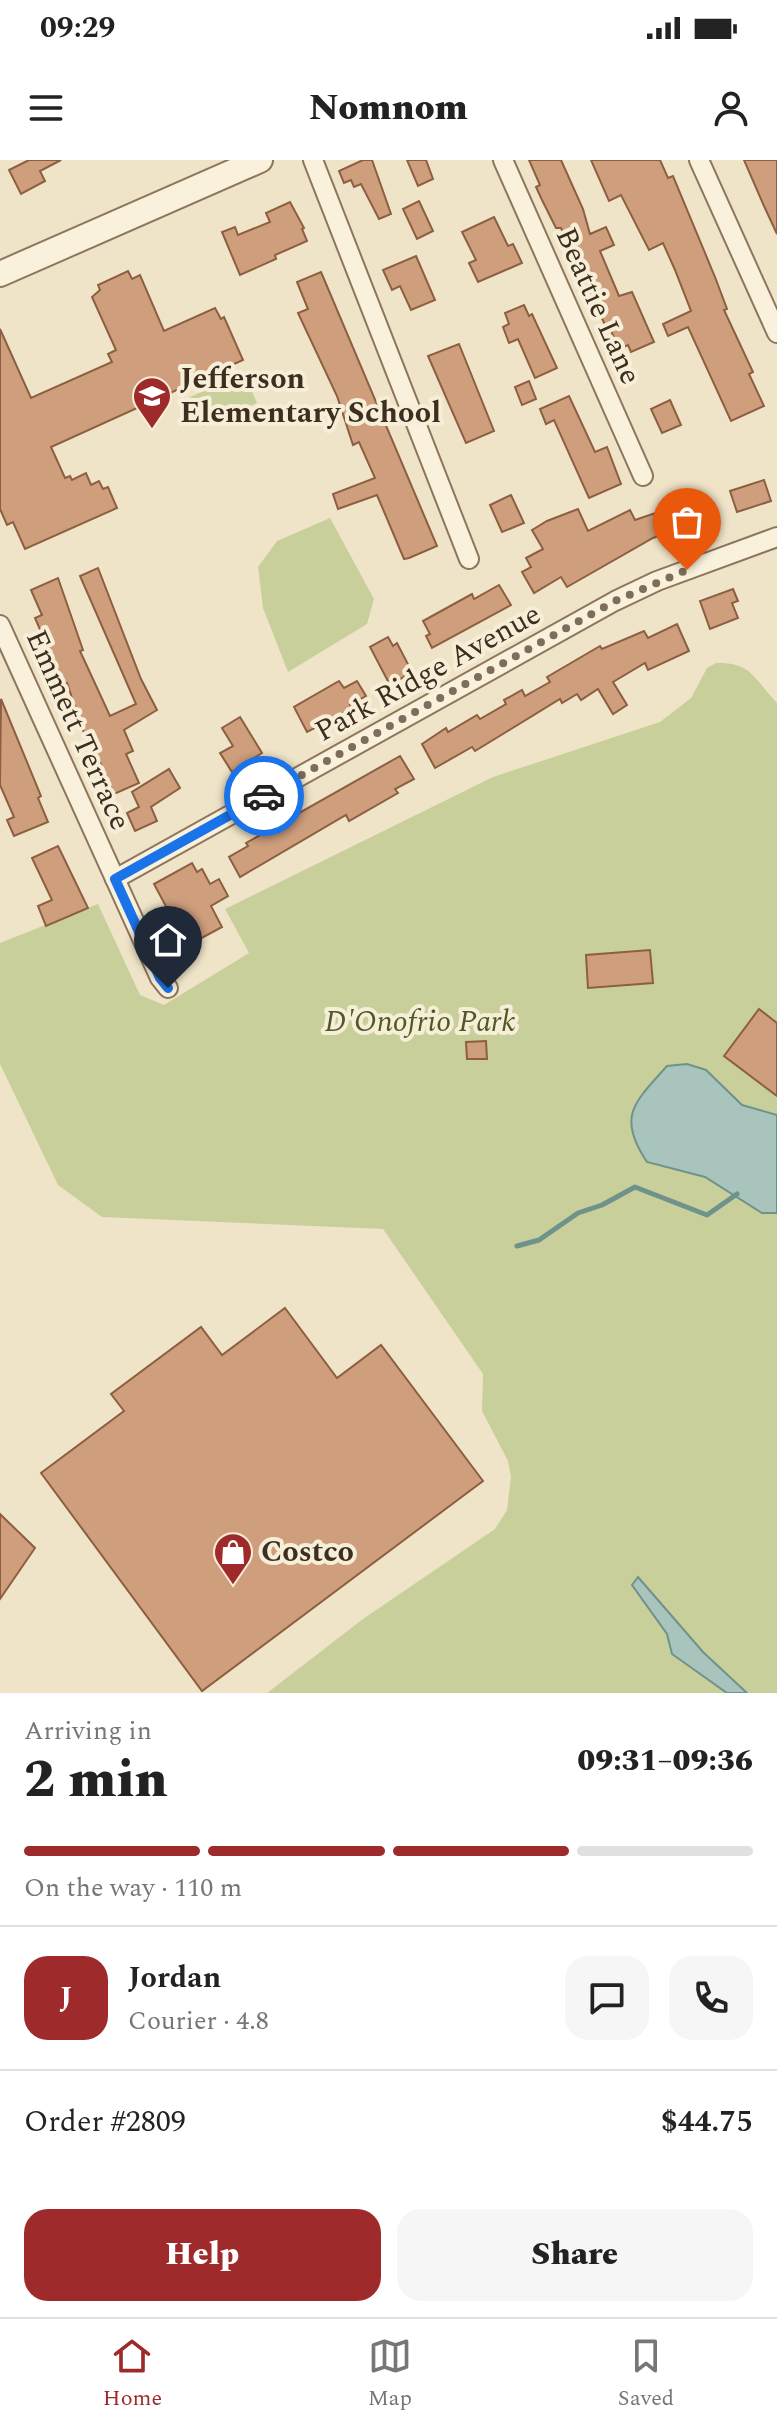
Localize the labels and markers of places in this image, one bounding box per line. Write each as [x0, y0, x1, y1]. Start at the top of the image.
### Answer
place label: Jefferson Elementary School [180, 356, 441, 436]
school or university icon: Jefferson Elementary School [131, 375, 173, 430]
pin [653, 488, 721, 570]
pin [134, 906, 202, 988]
place label: Costco [261, 1529, 354, 1575]
shop icon: Costco [212, 1531, 254, 1586]

